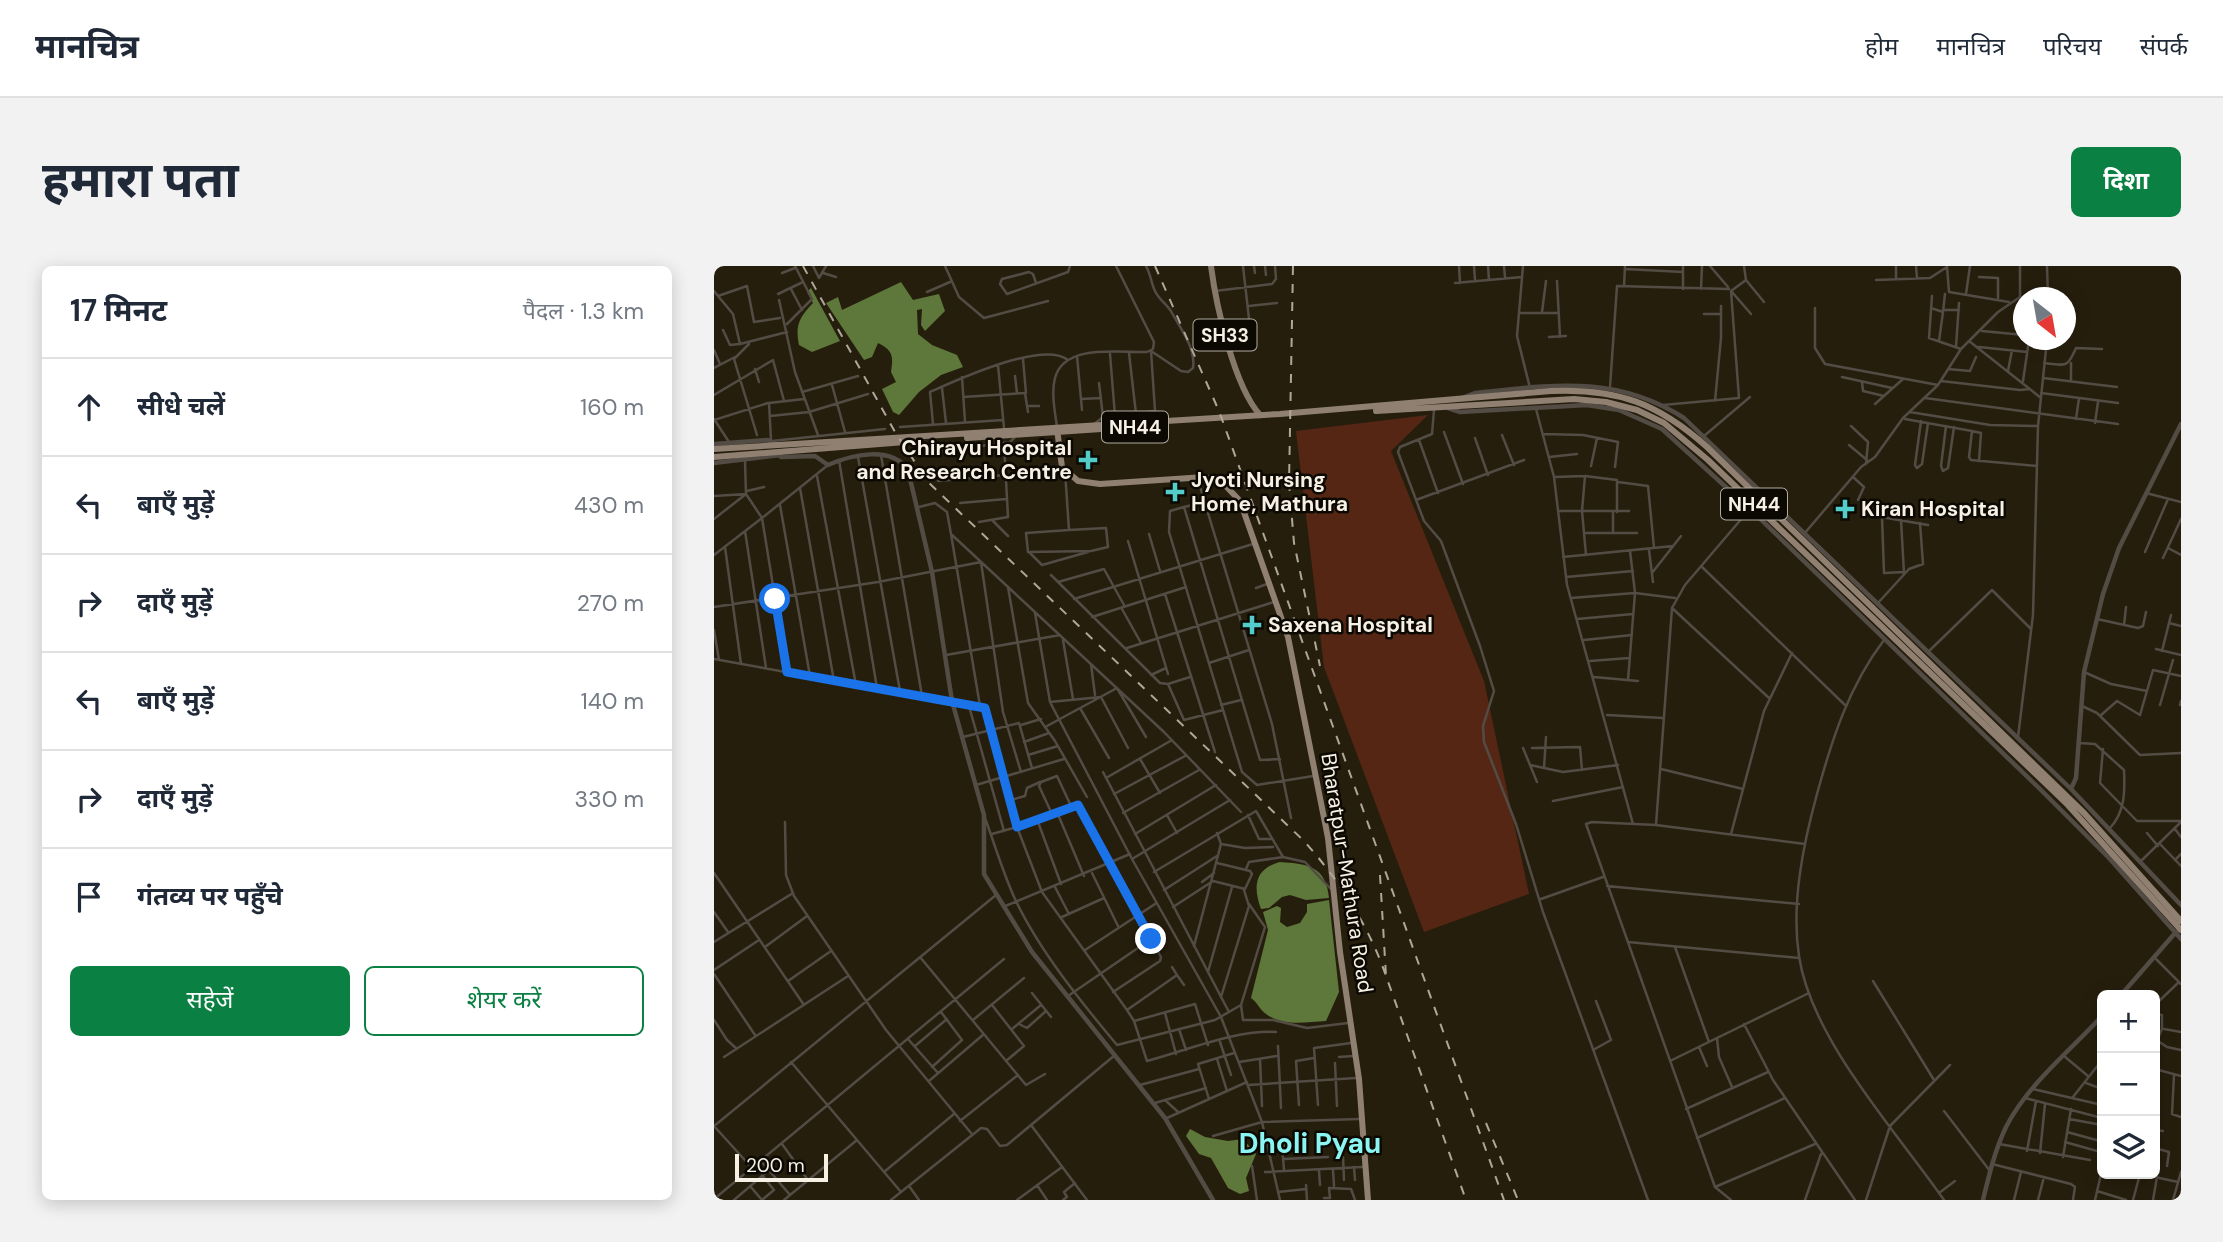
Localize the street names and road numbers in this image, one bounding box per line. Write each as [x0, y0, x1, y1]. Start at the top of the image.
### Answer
road number: SH33 [1194, 320, 1256, 351]
road number: NH44 [1102, 412, 1168, 442]
road number: NH44 [1721, 488, 1787, 520]
street label: Bharatpur-Mathura Road [1314, 751, 1380, 995]

